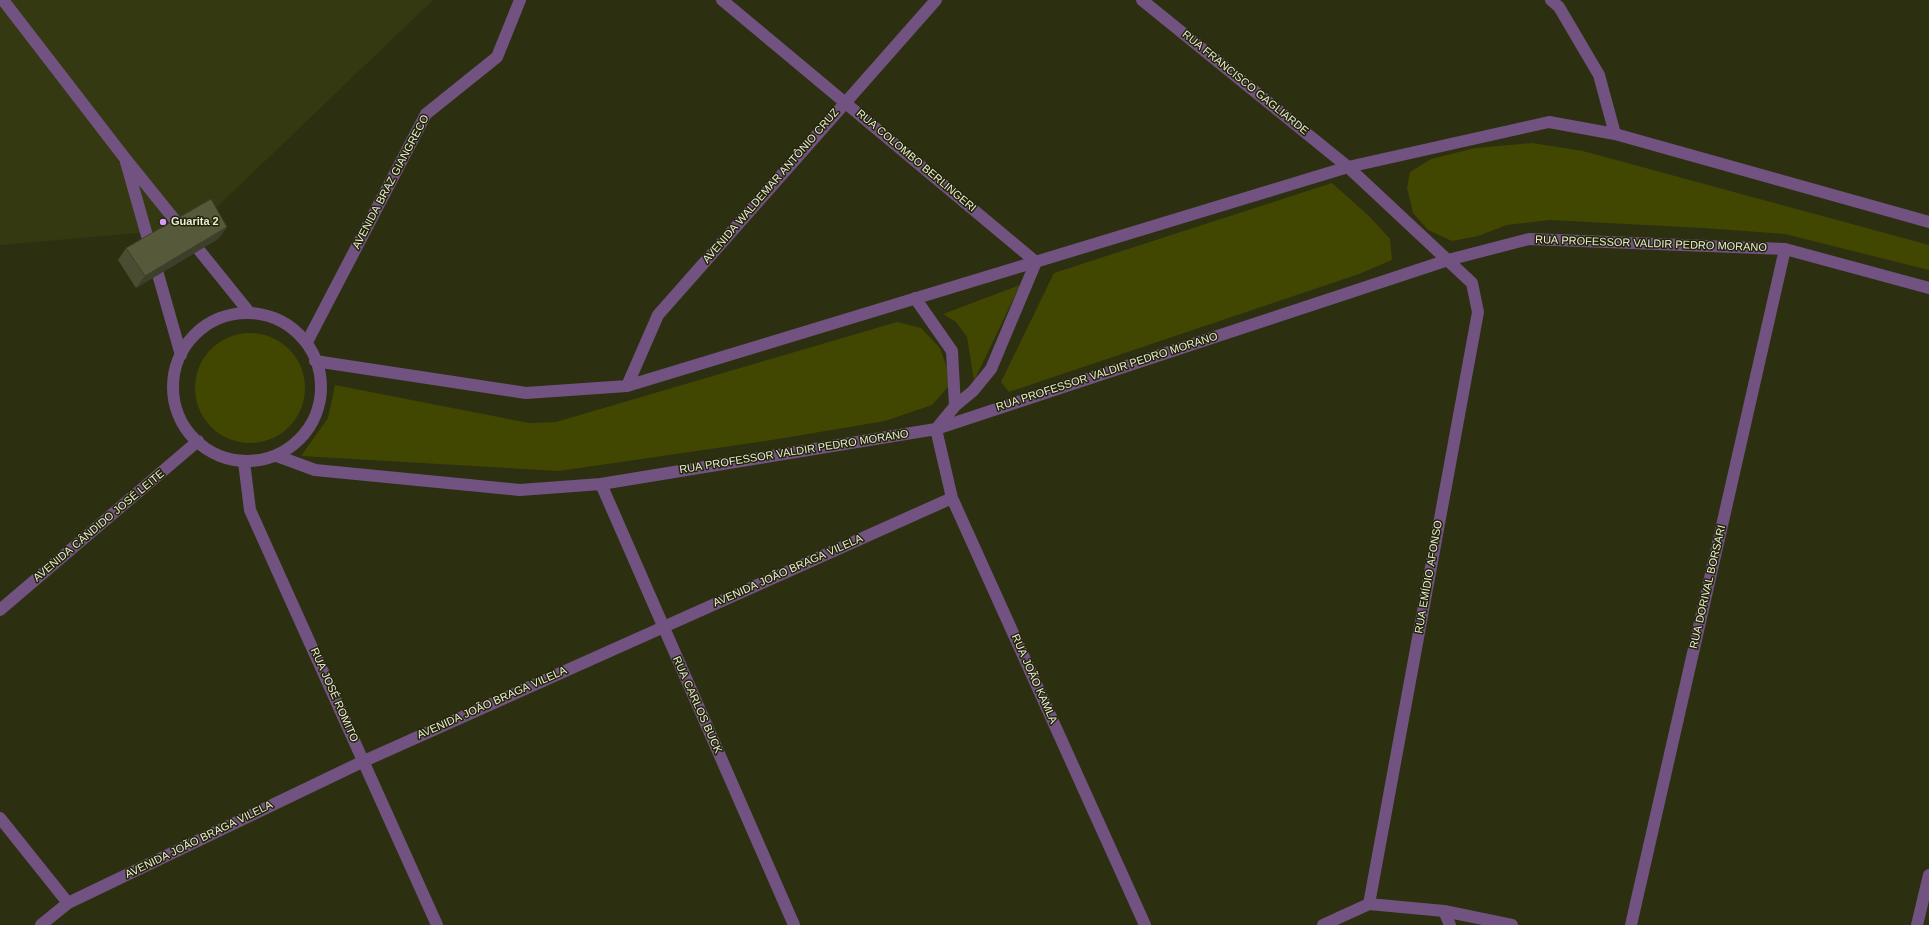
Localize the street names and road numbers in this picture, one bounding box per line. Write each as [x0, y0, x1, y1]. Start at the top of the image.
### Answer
street label: RUA FRANCISCO GAGLIARDE [1179, 28, 1311, 138]
street label: AVENIDA WALDEMAR ANTÔNIO CRUZ [700, 106, 842, 266]
street label: RUA COLOMBO BERLINGERI [853, 107, 979, 215]
street label: AVENIDA BRAZ GIANGRECO [350, 113, 432, 251]
street label: RUA PROFESSOR VALDIR PEDRO MORANO [1535, 233, 1767, 255]
street label: RUA PROFESSOR VALDIR PEDRO MORANO [995, 330, 1219, 414]
street label: RUA PROFESSOR VALDIR PEDRO MORANO [678, 427, 910, 477]
street label: AVENIDA CÂNDIDO JOSÉ LEITE [31, 467, 167, 585]
street label: RUA EMÍDIO AFONSO [1413, 519, 1445, 635]
street label: RUA DORIVAL BORSARI [1687, 524, 1729, 650]
street label: AVENIDA JOÃO BRAGA VILELA [711, 532, 865, 610]
street label: RUA JOÃO KAMLA [1008, 632, 1060, 726]
street label: RUA JOSÉ ROMITO [307, 646, 361, 744]
street label: RUA CARLOS BUCK [670, 654, 724, 756]
street label: AVENIDA JOÃO BRAGA VILELA [415, 664, 569, 742]
street label: AVENIDA JOÃO BRAGA VILELA [123, 798, 275, 882]

